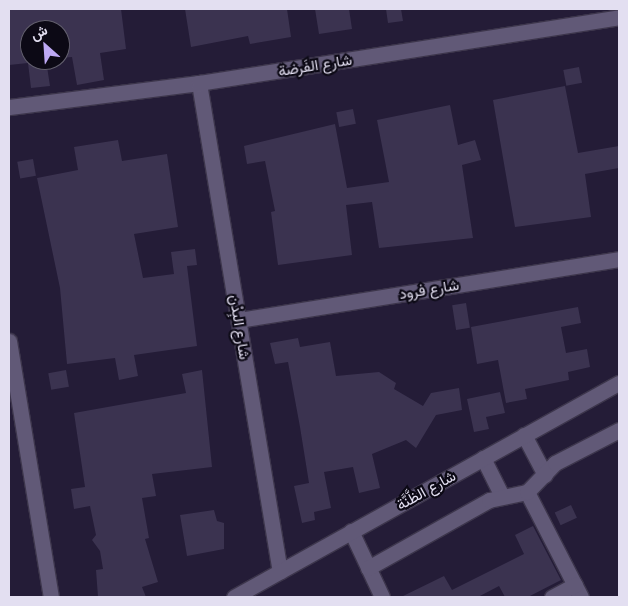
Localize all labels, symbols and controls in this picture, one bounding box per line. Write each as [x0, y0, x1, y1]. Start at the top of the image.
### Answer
north arrow [20, 20, 70, 70]
text: ش [27, 21, 50, 44]
street label: شارع الفَرضة [277, 50, 353, 80]
street label: شارع فرود [398, 275, 460, 303]
street label: شارع البِدْن [226, 293, 254, 361]
street label: شارع الظَّنَّة [393, 466, 459, 514]

